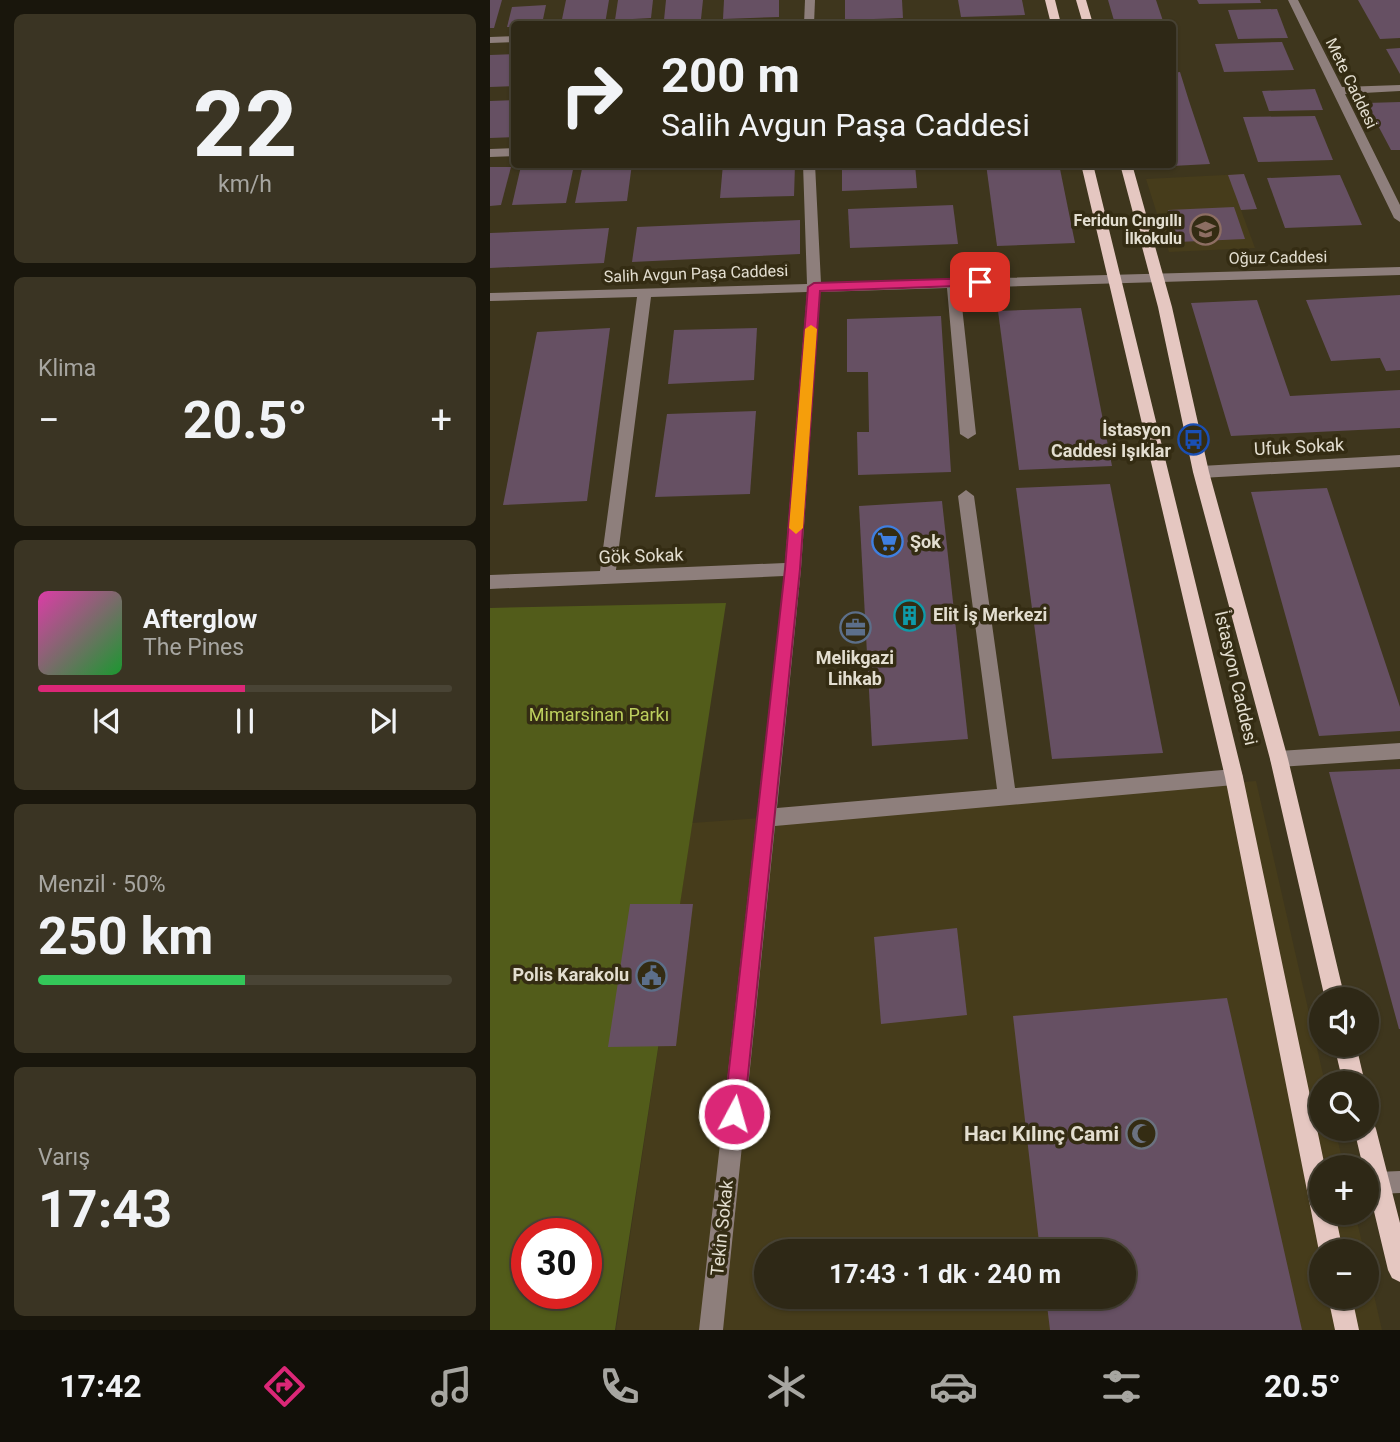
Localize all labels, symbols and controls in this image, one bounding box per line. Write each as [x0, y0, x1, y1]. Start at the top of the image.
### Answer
street label: Mete Caddesi [1322, 35, 1382, 131]
text: 200 m [661, 47, 800, 104]
icon: right [546, 49, 637, 140]
text: 22 [193, 72, 297, 178]
text: Salih Avgun Paşa Caddesi [661, 106, 1030, 144]
text: km/h [218, 171, 272, 198]
place label: Feridun Cıngıllı İlkokulu [1074, 211, 1182, 248]
school or university icon: Feridun Cıngıllı İlkokulu [1188, 212, 1222, 246]
street label: Oğuz Caddesi [1229, 247, 1327, 268]
pin [950, 252, 1010, 312]
street label: Salih Avgun Paşa Caddesi [603, 261, 789, 286]
icon: arrive [961, 263, 999, 301]
text: Klima [38, 355, 96, 382]
text: 20.5° [183, 390, 308, 451]
text: − [38, 398, 60, 442]
text: + [430, 398, 452, 442]
place label: İstasyon Caddesi Işıklar [1051, 419, 1171, 461]
bus stop icon: İstasyon Caddesi Işıklar [1177, 423, 1211, 457]
street label: Ufuk Sokak [1253, 434, 1346, 459]
supermarket icon: Şok [870, 525, 904, 559]
place label: Şok [910, 531, 941, 552]
street label: Gök Sokak [598, 543, 685, 567]
building icon: Elit İş Merkezi [893, 598, 927, 632]
text: Afterglow [143, 604, 257, 634]
place label: Elit İş Merkezi [933, 604, 1047, 625]
street label: İstasyon Caddesi [1211, 609, 1262, 747]
office icon: Melikgazi Lihkab [838, 611, 872, 645]
text: The Pines [143, 634, 244, 661]
place label: Melikgazi Lihkab [816, 647, 894, 689]
icon: previous [88, 702, 126, 740]
icon: pause [226, 702, 264, 740]
icon: next [364, 702, 402, 740]
park label: Mimarsinan Parkı [529, 704, 669, 725]
text: Menzil · 50% [38, 871, 166, 898]
text: 250 km [38, 906, 213, 967]
public building icon: Polis Karakolu [635, 958, 669, 992]
place label: Polis Karakolu [512, 964, 629, 985]
map controls [1309, 987, 1379, 1309]
button: sound [1309, 987, 1379, 1057]
button: search [1309, 1071, 1379, 1141]
position arrow [697, 1077, 771, 1151]
mosque icon: Hacı Kılınç Cami [1125, 1117, 1159, 1151]
place label: Hacı Kılınç Cami [964, 1122, 1119, 1146]
text: Varış [38, 1144, 90, 1171]
button: + [1309, 1155, 1379, 1225]
street label: Tekin Sokak [706, 1178, 737, 1277]
text: 17:43 [38, 1179, 172, 1240]
speed limit sign: 30 [511, 1218, 602, 1309]
button: − [1309, 1239, 1379, 1309]
text: 17:43 · 1 dk · 240 m [829, 1259, 1061, 1289]
icon: directions [260, 1362, 309, 1411]
icon: music [427, 1362, 476, 1411]
icon: phone [595, 1362, 644, 1411]
icon: climate [762, 1362, 811, 1411]
icon: car [929, 1362, 978, 1411]
icon: filters [1097, 1362, 1146, 1411]
text: 17:42 [59, 1367, 142, 1405]
text: 20.5° [1264, 1367, 1341, 1405]

